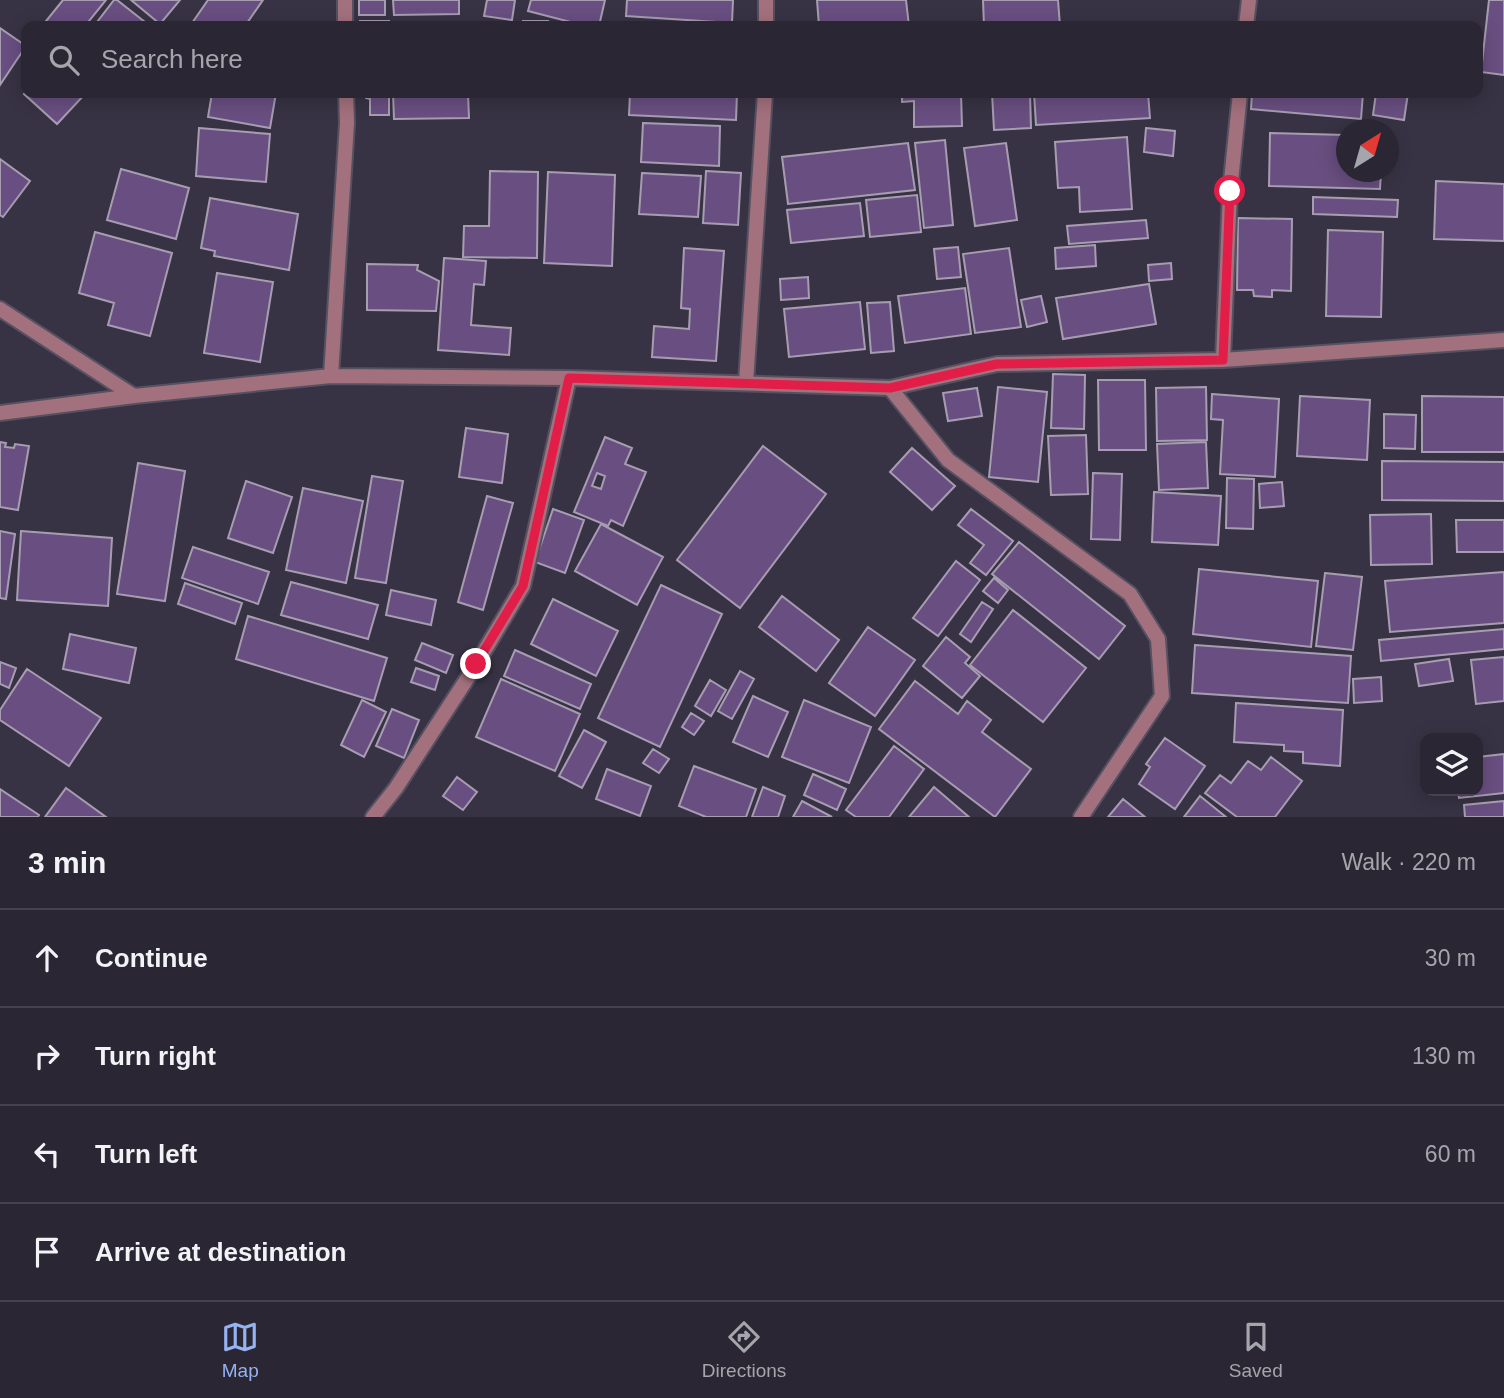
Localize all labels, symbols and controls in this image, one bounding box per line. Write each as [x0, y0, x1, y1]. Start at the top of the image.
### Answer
search box [21, 21, 1483, 98]
icon: search [45, 41, 83, 79]
text: Search here [101, 44, 243, 74]
north arrow [1336, 119, 1399, 182]
route start [1214, 175, 1245, 206]
route end [460, 648, 491, 679]
map controls [1420, 733, 1483, 796]
button: layers [1420, 733, 1483, 796]
text: 3 min [28, 846, 106, 879]
text: Walk · 220 m [1341, 849, 1476, 875]
icon: ahead [28, 939, 66, 977]
text: Continue [95, 943, 208, 973]
text: 30 m [1425, 945, 1476, 971]
icon: right [28, 1037, 66, 1075]
text: Turn right [95, 1041, 216, 1071]
text: 130 m [1412, 1043, 1476, 1069]
icon: left [28, 1135, 66, 1173]
text: Turn left [95, 1139, 197, 1169]
text: 60 m [1425, 1141, 1476, 1167]
icon: arrive [28, 1233, 66, 1271]
text: Arrive at destination [95, 1237, 346, 1267]
tab: Map [221, 1318, 259, 1382]
tab: Directions [702, 1318, 786, 1382]
tab: Saved [1229, 1318, 1283, 1382]

